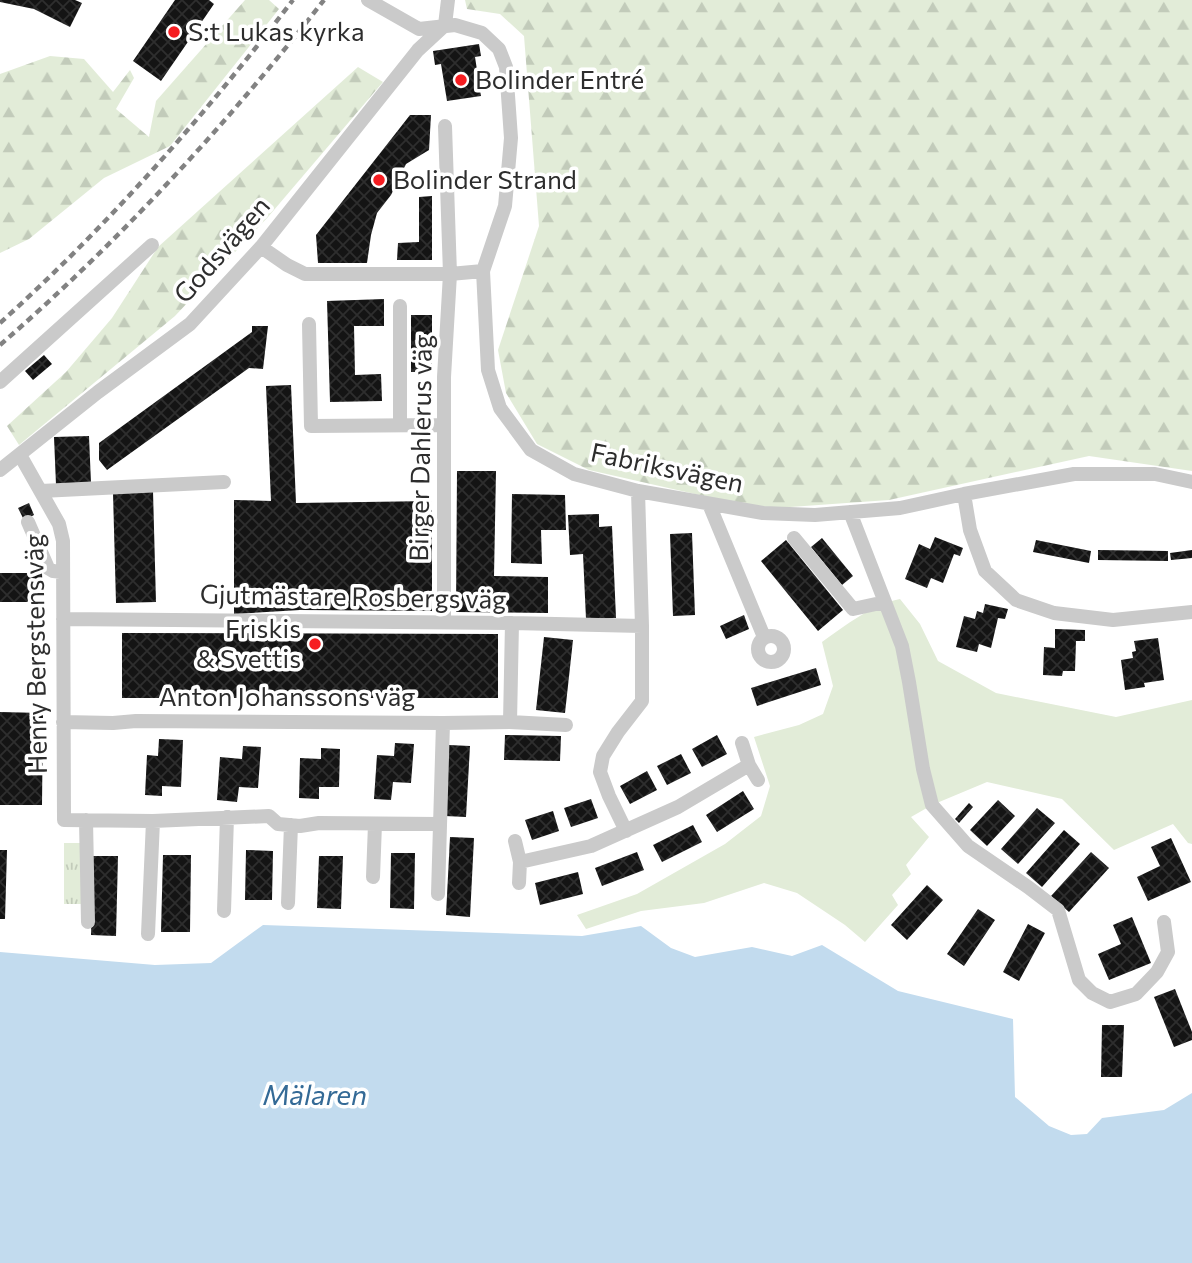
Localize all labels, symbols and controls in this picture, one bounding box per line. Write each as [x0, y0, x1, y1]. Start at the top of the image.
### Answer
place label: S:t Lukas kyrka [188, 15, 365, 46]
marker: S:t Lukas kyrka [166, 24, 182, 40]
place label: Bolinder Entré [475, 63, 644, 94]
marker: Bolinder Entré [453, 72, 469, 88]
place label: Bolinder Strand [393, 163, 577, 194]
marker: Bolinder Strand [371, 172, 387, 188]
street label: Godsvägen [166, 190, 275, 308]
street label: Birger Dahlerus väg [402, 334, 437, 562]
street label: Fabriksvägen [588, 435, 746, 498]
street label: Henry Bergstens väg [17, 534, 52, 774]
street label: Gjutmästare Rosbergs väg [200, 577, 506, 614]
place label: Friskis & Svettis [196, 612, 301, 673]
marker: Friskis & Svettis [307, 636, 323, 652]
street label: Anton Johanssons väg [159, 680, 415, 711]
water label: Mälaren [263, 1077, 367, 1111]

